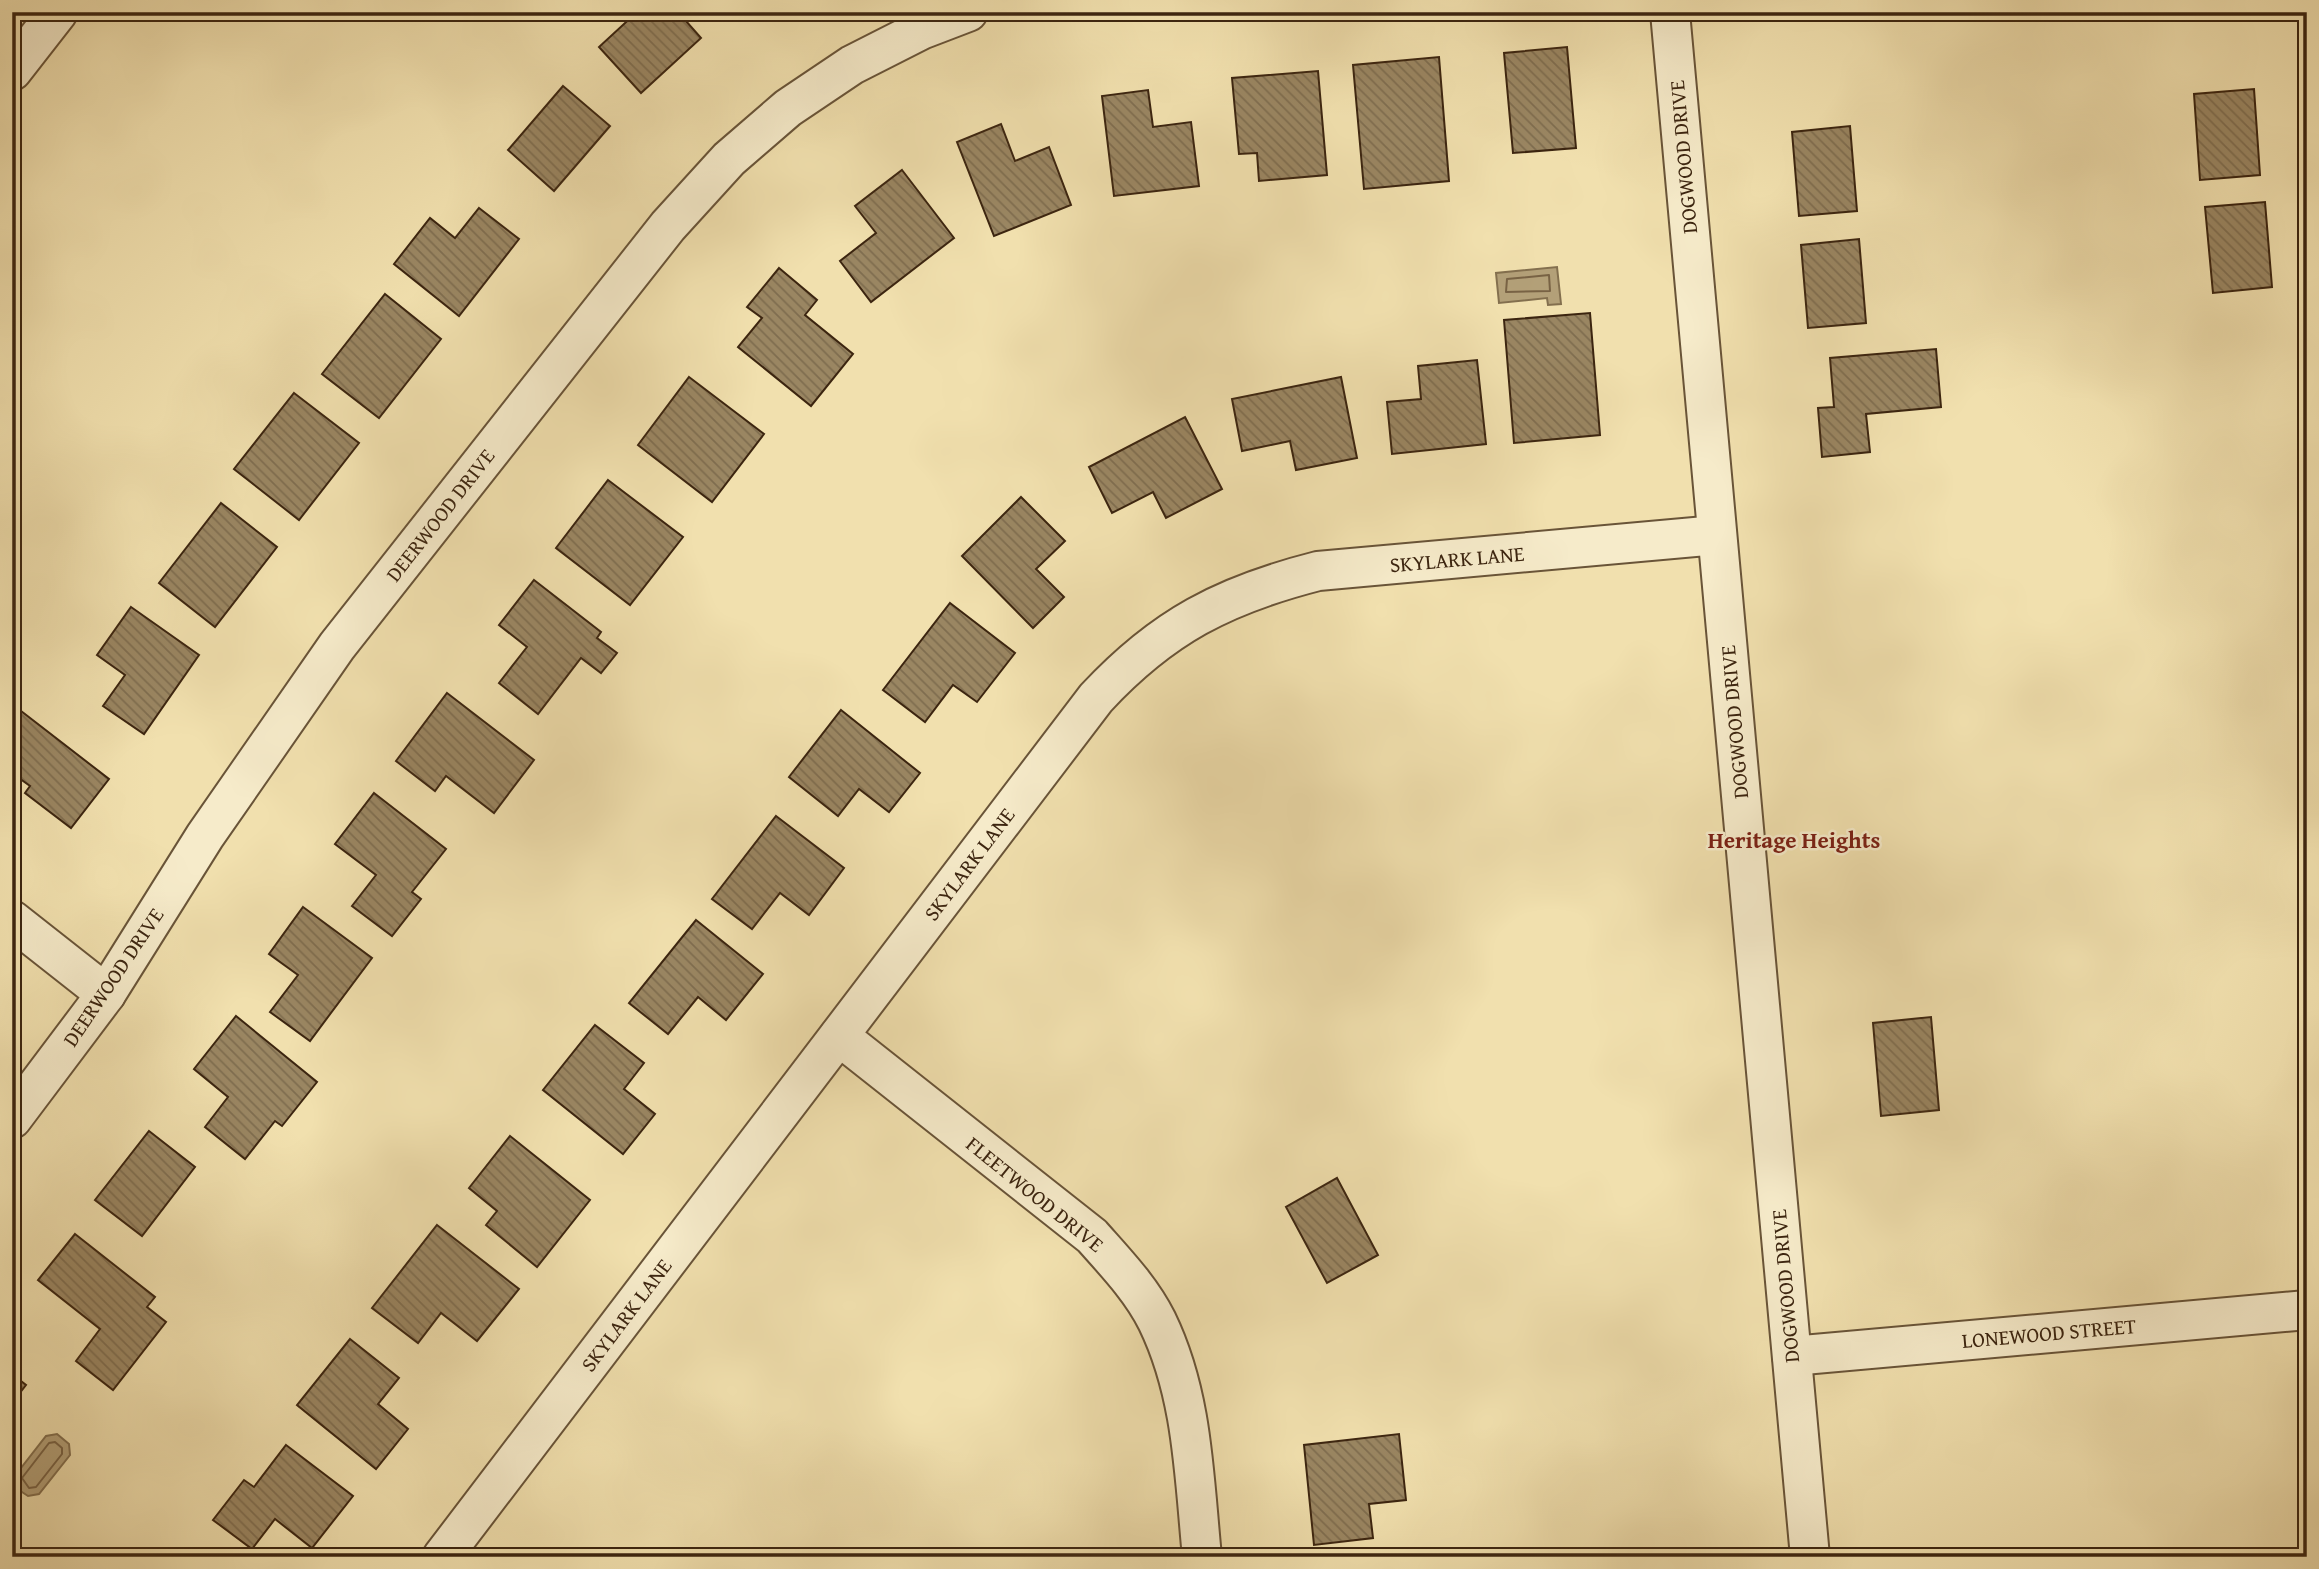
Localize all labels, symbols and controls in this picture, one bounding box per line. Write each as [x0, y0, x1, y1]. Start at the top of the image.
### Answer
street label: DOGWOOD DRIVE [1661, 79, 1705, 235]
street label: DEERWOOD DRIVE [378, 442, 502, 588]
street label: SKYLARK LANE [1389, 538, 1526, 580]
street label: DOGWOOD DRIVE [1712, 644, 1756, 800]
street label: SKYLARK LANE [916, 801, 1022, 927]
district label: Heritage Heights [1708, 823, 1880, 856]
street label: DEERWOOD DRIVE [55, 901, 171, 1053]
street label: FLEETWOOD DRIVE [959, 1129, 1111, 1260]
street label: DOGWOOD DRIVE [1763, 1208, 1807, 1364]
street label: SKYLARK LANE [573, 1252, 679, 1378]
street label: LONEWOOD STREET [1961, 1310, 2138, 1356]

